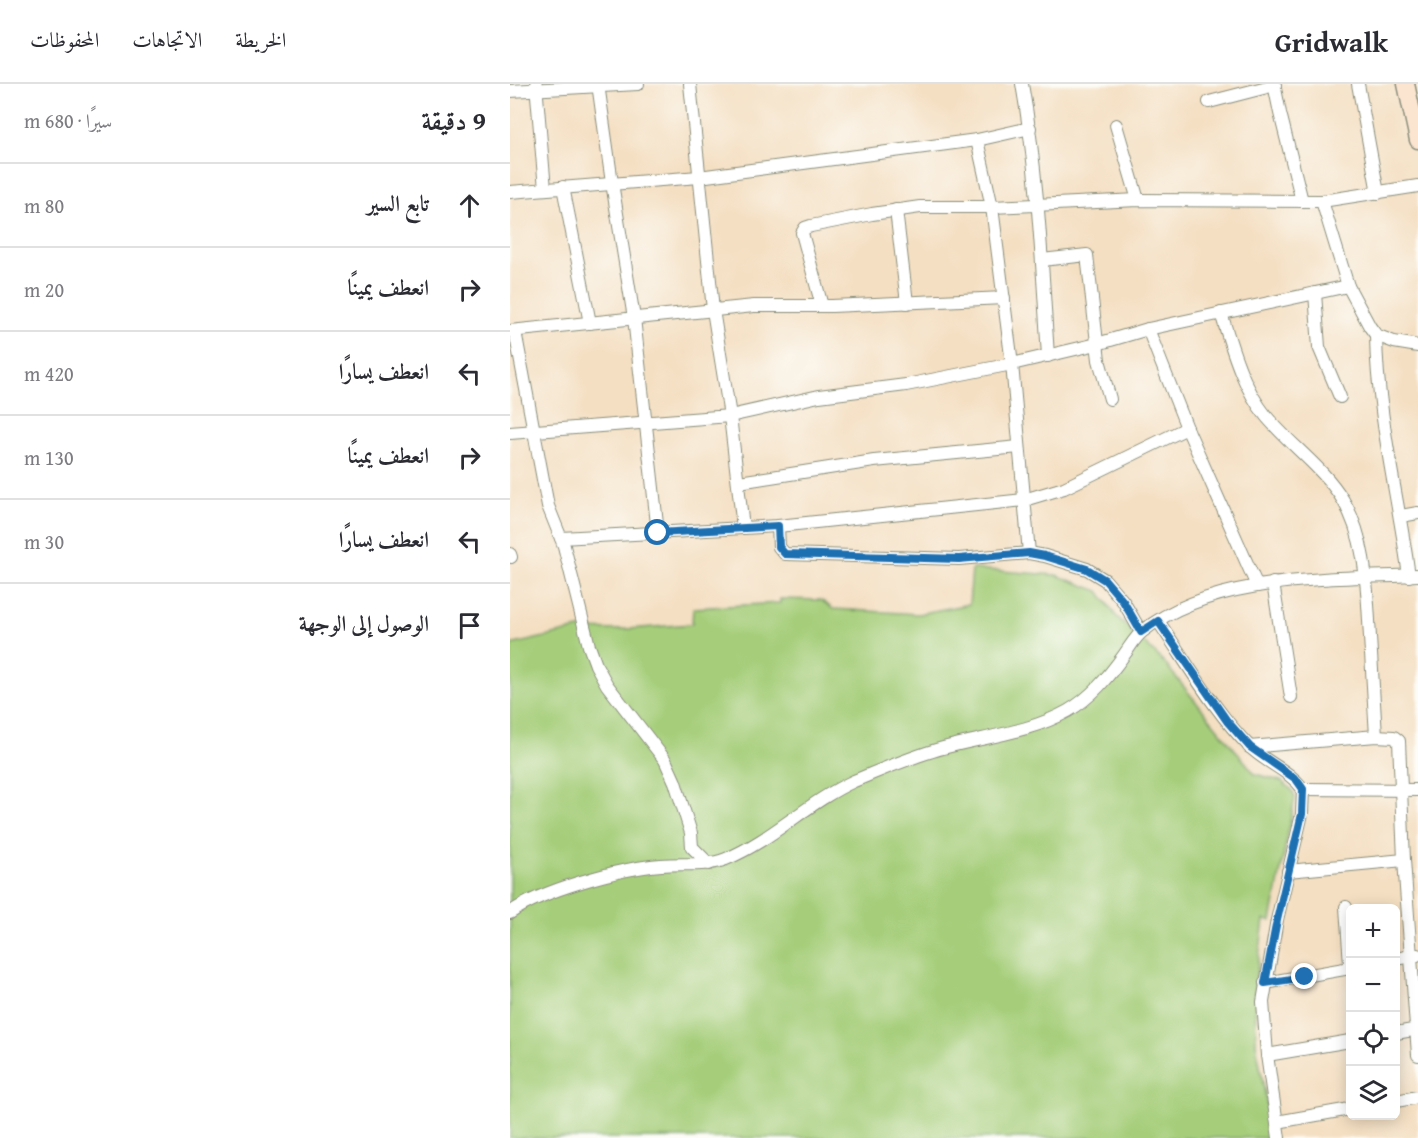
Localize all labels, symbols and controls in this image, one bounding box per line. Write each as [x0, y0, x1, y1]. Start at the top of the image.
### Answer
text: Gridwalk [1275, 21, 1388, 62]
text: المحفوظات [30, 24, 99, 55]
text: الاتجاهات [132, 24, 202, 55]
text: الخريطة [235, 24, 286, 55]
text: 9 دقيقة [421, 101, 486, 140]
text: سيرًا · 680 m [24, 106, 112, 135]
text: تابع السير [367, 187, 429, 219]
icon: ahead [453, 189, 486, 222]
text: 80 m [24, 191, 64, 220]
text: انعطف يمينًا [348, 271, 429, 303]
icon: right [453, 273, 486, 306]
text: 20 m [24, 275, 64, 304]
text: انعطف يسارًا [339, 355, 429, 387]
icon: left [453, 357, 486, 390]
text: 420 m [24, 359, 74, 388]
text: انعطف يمينًا [348, 439, 429, 471]
icon: right [453, 441, 486, 474]
text: 130 m [24, 443, 74, 472]
route start [644, 519, 670, 545]
text: انعطف يسارًا [339, 523, 429, 555]
icon: left [453, 525, 486, 558]
text: 30 m [24, 527, 64, 556]
text: الوصول إلى الوجهة [299, 607, 429, 639]
icon: arrive [453, 609, 486, 642]
map controls [1346, 904, 1400, 1120]
button: + [1346, 904, 1400, 958]
button: − [1346, 958, 1400, 1012]
route end [1291, 963, 1317, 989]
button: locate [1346, 1012, 1400, 1066]
button: layers [1346, 1066, 1400, 1120]

